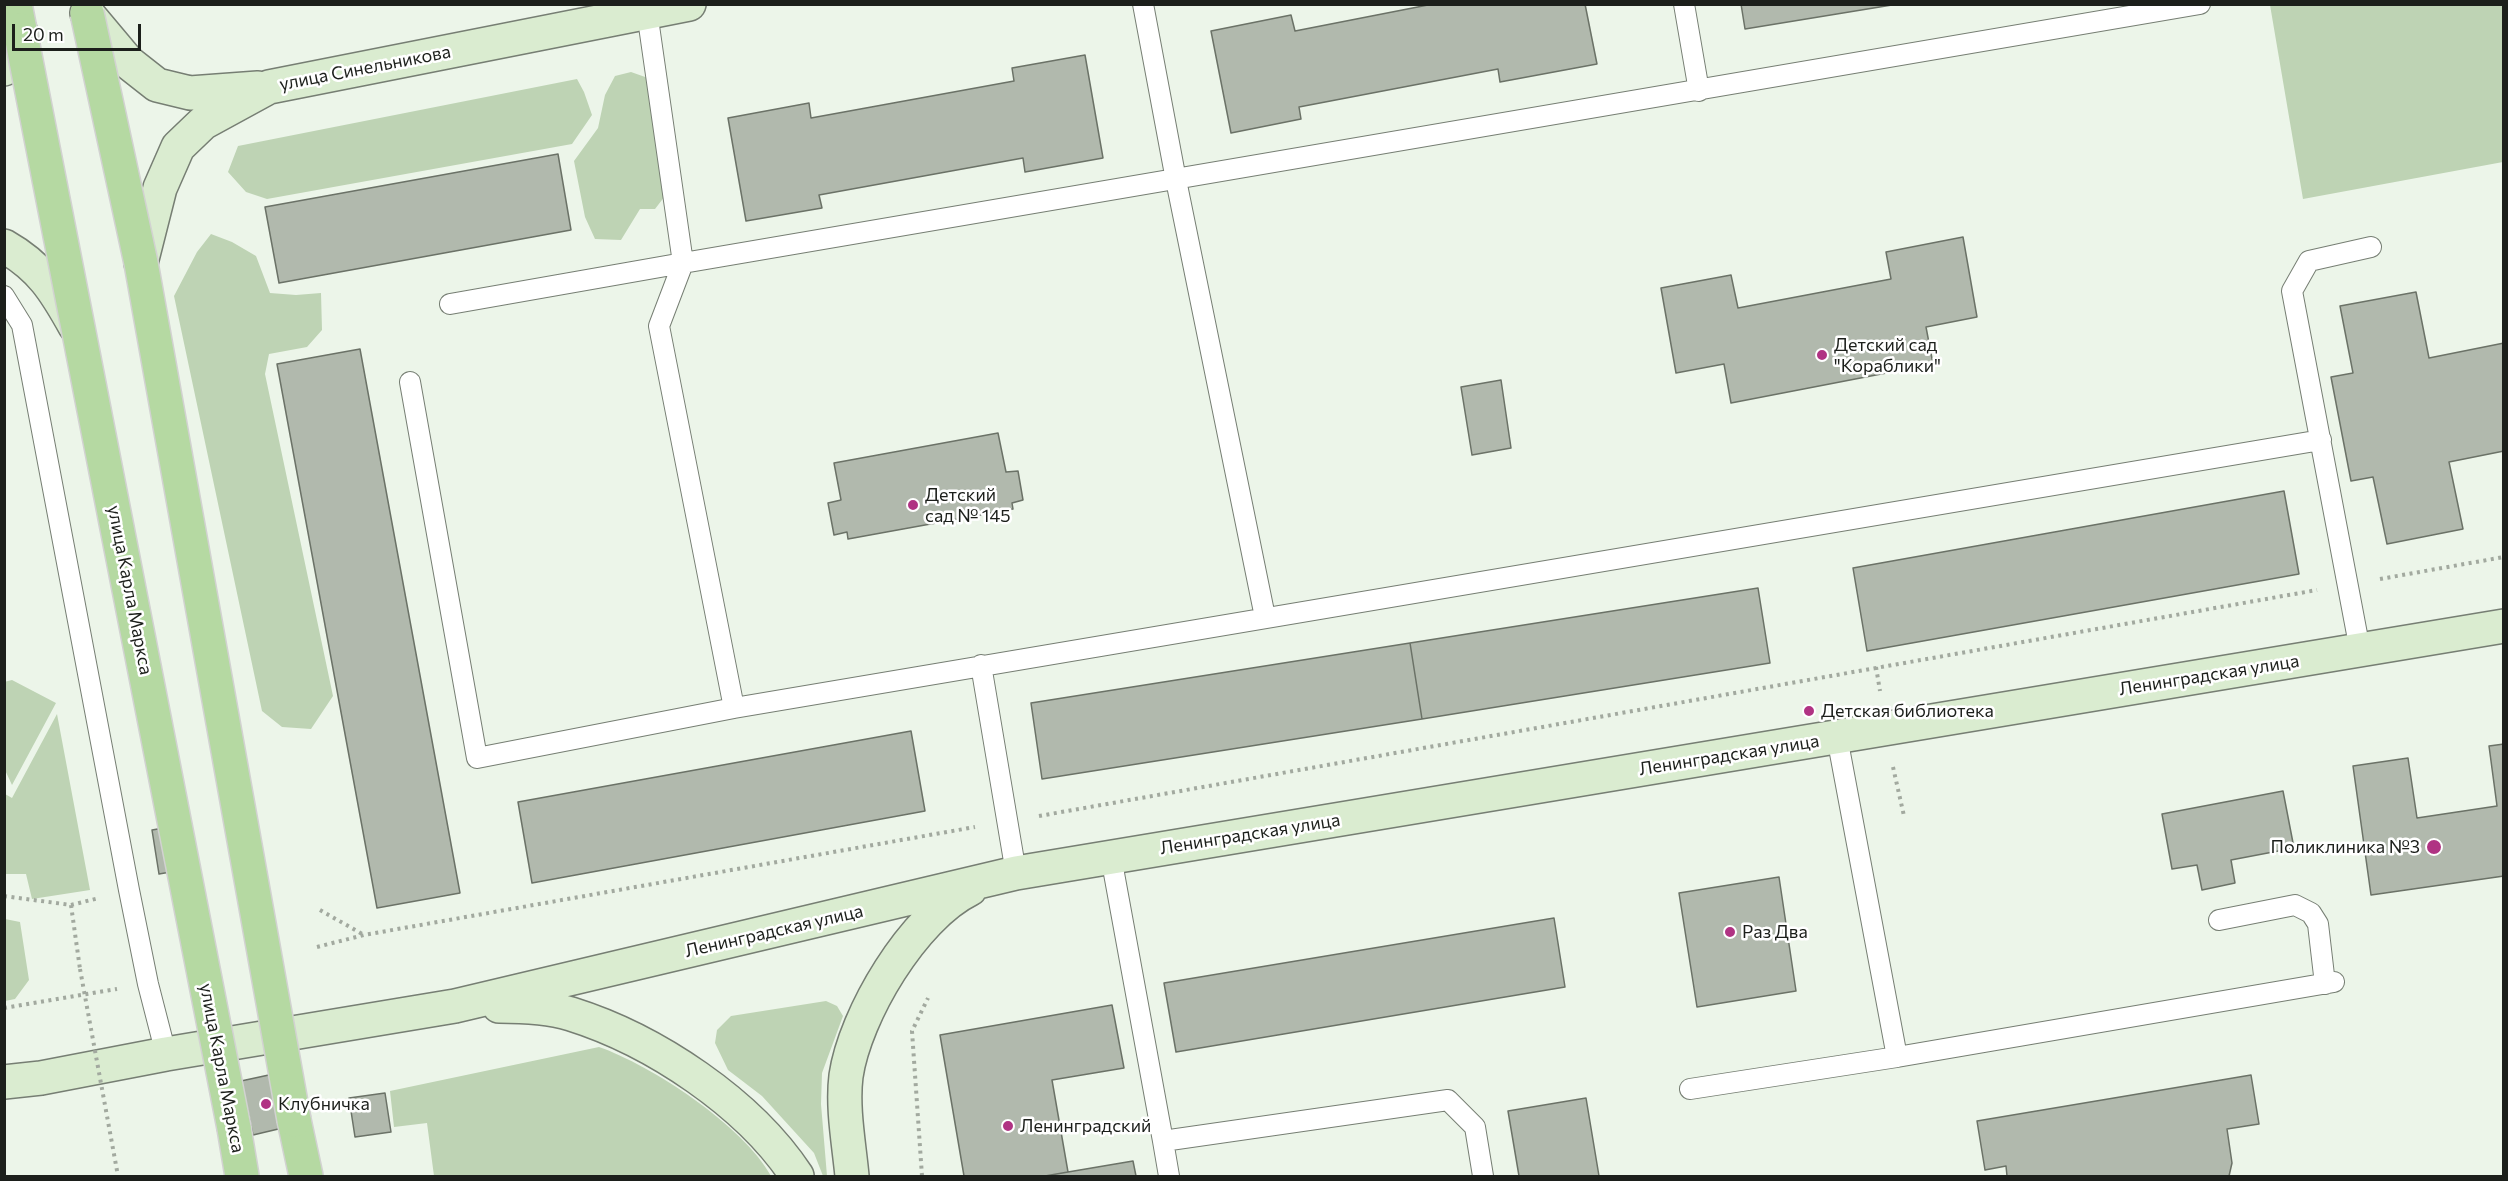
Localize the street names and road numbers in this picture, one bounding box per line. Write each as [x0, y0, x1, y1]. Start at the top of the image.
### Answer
street label: улица Синельникова [277, 41, 453, 95]
street label: улица Карла Маркса [103, 503, 157, 677]
street label: Ленинградская улица [2117, 650, 2301, 700]
street label: Ленинградская улица [1637, 730, 1821, 780]
street label: Ленинградская улица [1158, 809, 1342, 859]
street label: Ленинградская улица [683, 900, 865, 962]
street label: улица Карла Маркса [195, 981, 249, 1155]

